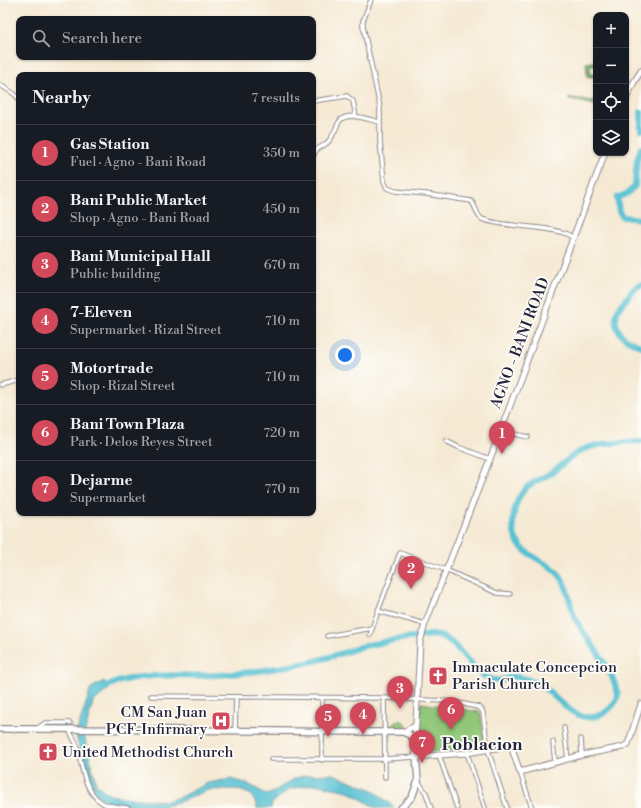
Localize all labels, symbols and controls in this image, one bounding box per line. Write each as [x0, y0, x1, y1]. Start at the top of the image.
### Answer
map controls [593, 12, 629, 156]
button: + [593, 12, 629, 48]
search box [16, 16, 316, 60]
icon: search [30, 27, 52, 49]
text: Search here [62, 29, 142, 48]
button: − [593, 48, 629, 84]
button: locate [593, 84, 629, 120]
text: Nearby [32, 87, 91, 109]
text: 7 results [251, 90, 300, 106]
button: layers [593, 120, 629, 156]
text: Gas Station [70, 135, 150, 154]
text: 1 [42, 145, 48, 161]
text: 350 m [263, 145, 300, 161]
text: Fuel · Agno - Bani Road [70, 154, 206, 170]
text: Bani Public Market [70, 191, 207, 210]
text: 2 [41, 201, 49, 217]
text: 450 m [262, 201, 300, 217]
text: Shop · Agno - Bani Road [70, 210, 210, 226]
text: Bani Municipal Hall [70, 247, 211, 266]
text: 3 [41, 257, 49, 273]
text: 670 m [264, 257, 300, 273]
text: Public building [70, 266, 160, 282]
street label: AGNO - BANI ROAD [486, 275, 554, 412]
text: 7-Eleven [70, 303, 132, 322]
text: 4 [41, 313, 49, 329]
text: 710 m [265, 313, 300, 329]
text: Supermarket · Rizal Street [70, 322, 222, 338]
your location [335, 345, 355, 365]
text: Motortrade [70, 359, 153, 378]
text: 5 [41, 369, 49, 385]
text: 710 m [265, 369, 300, 385]
text: Shop · Rizal Street [70, 378, 175, 394]
text: Bani Town Plaza [70, 415, 185, 434]
pin: 1 [489, 421, 515, 454]
text: 6 [41, 425, 49, 441]
text: 720 m [264, 425, 300, 441]
text: Park · Delos Reyes Street [70, 434, 213, 450]
text: Dejarme [70, 471, 132, 490]
text: 7 [41, 481, 49, 497]
text: 770 m [265, 481, 300, 497]
text: Supermarket [70, 490, 146, 506]
pin: 2 [398, 556, 424, 589]
place label: Immaculate Concepcion Parish Church [452, 658, 617, 694]
church icon: Immaculate Concepcion Parish Church [427, 665, 449, 687]
pin: 3 [387, 676, 413, 709]
pin: 6 [438, 697, 464, 730]
pin: 4 [350, 702, 376, 735]
place label: CM San Juan PCF-Infirmary [106, 703, 208, 739]
pin: 5 [315, 704, 341, 737]
hospital icon: CM San Juan PCF-Infirmary [210, 710, 232, 732]
pin: 7 [409, 730, 435, 763]
district label: Poblacion [441, 734, 523, 756]
church icon: United Methodist Church [37, 741, 59, 763]
place label: United Methodist Church [62, 743, 234, 762]

